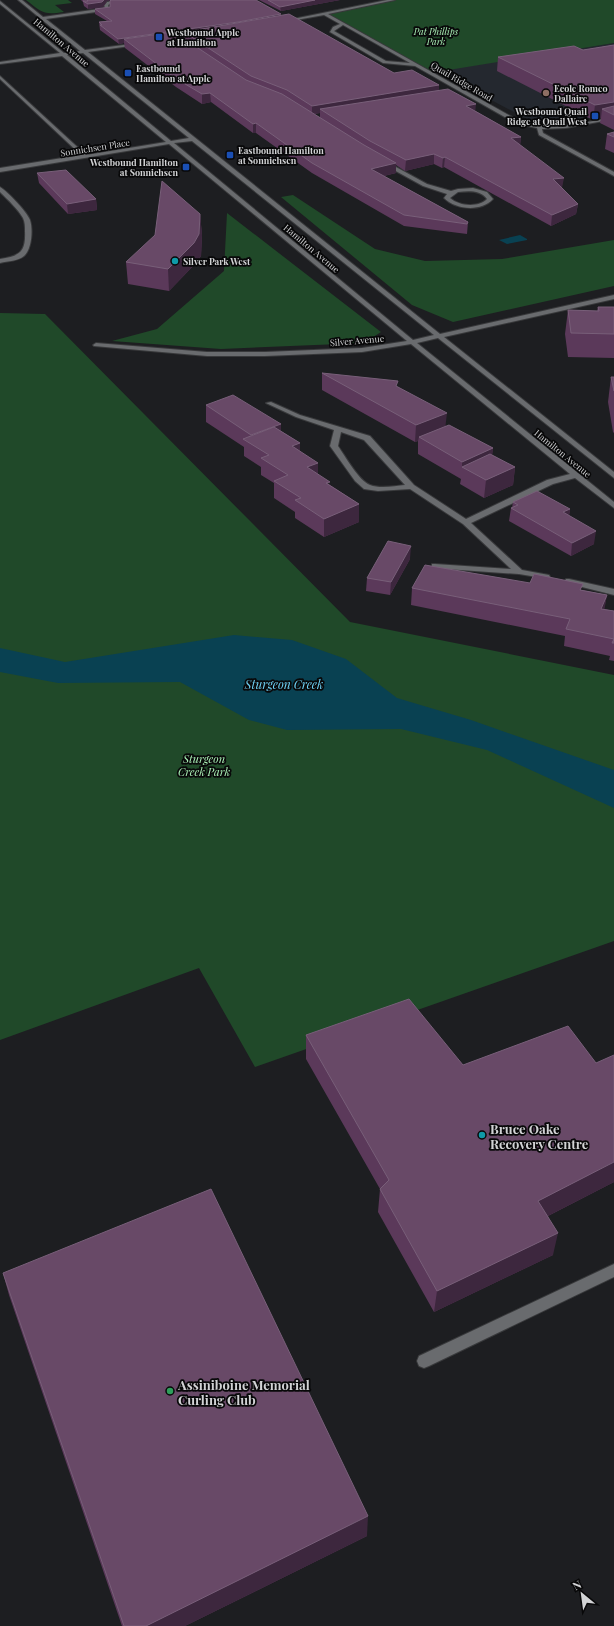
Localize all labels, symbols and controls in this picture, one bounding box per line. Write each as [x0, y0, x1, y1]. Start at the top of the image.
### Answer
street label: Hamilton Avenue [31, 15, 93, 69]
park label: Pat Phillips Park [413, 25, 459, 47]
place label: Westbound Apple at Hamilton [166, 26, 240, 48]
marker: Westbound Apple at Hamilton [154, 32, 164, 42]
street label: Quail Ridge Road [429, 58, 496, 104]
place label: Eastbound Hamilton at Apple [136, 62, 211, 84]
marker: Eastbound Hamilton at Apple [123, 68, 133, 78]
place label: Ecole Romeo Dallaire [554, 82, 608, 104]
marker: Ecole Romeo Dallaire [541, 88, 551, 98]
place label: Westbound Quail Ridge at Quail West [507, 105, 588, 127]
marker: Westbound Quail Ridge at Quail West [590, 111, 600, 121]
street label: Sonnichsen Place [59, 136, 131, 158]
place label: Eastbound Hamilton at Sonnichsen [238, 144, 324, 166]
marker: Eastbound Hamilton at Sonnichsen [225, 150, 235, 160]
place label: Westbound Hamilton at Sonnichsen [89, 156, 178, 178]
marker: Westbound Hamilton at Sonnichsen [181, 162, 191, 172]
street label: Hamilton Avenue [281, 221, 343, 275]
place label: Silver Park West [183, 255, 251, 267]
marker: Silver Park West [170, 256, 180, 266]
street label: Silver Avenue [329, 332, 385, 348]
street label: Hamilton Avenue [532, 426, 594, 480]
water label: Sturgeon Creek [244, 676, 323, 692]
park label: Sturgeon Creek Park [178, 751, 230, 779]
place label: Bruce Oake Recovery Centre [490, 1120, 589, 1152]
marker: Bruce Oake Recovery Centre [477, 1130, 487, 1140]
place label: Assiniboine Memorial Curling Club [177, 1376, 310, 1408]
marker: Assiniboine Memorial Curling Club [165, 1386, 175, 1396]
north arrow [562, 1574, 602, 1614]
text: N [570, 1576, 584, 1593]

